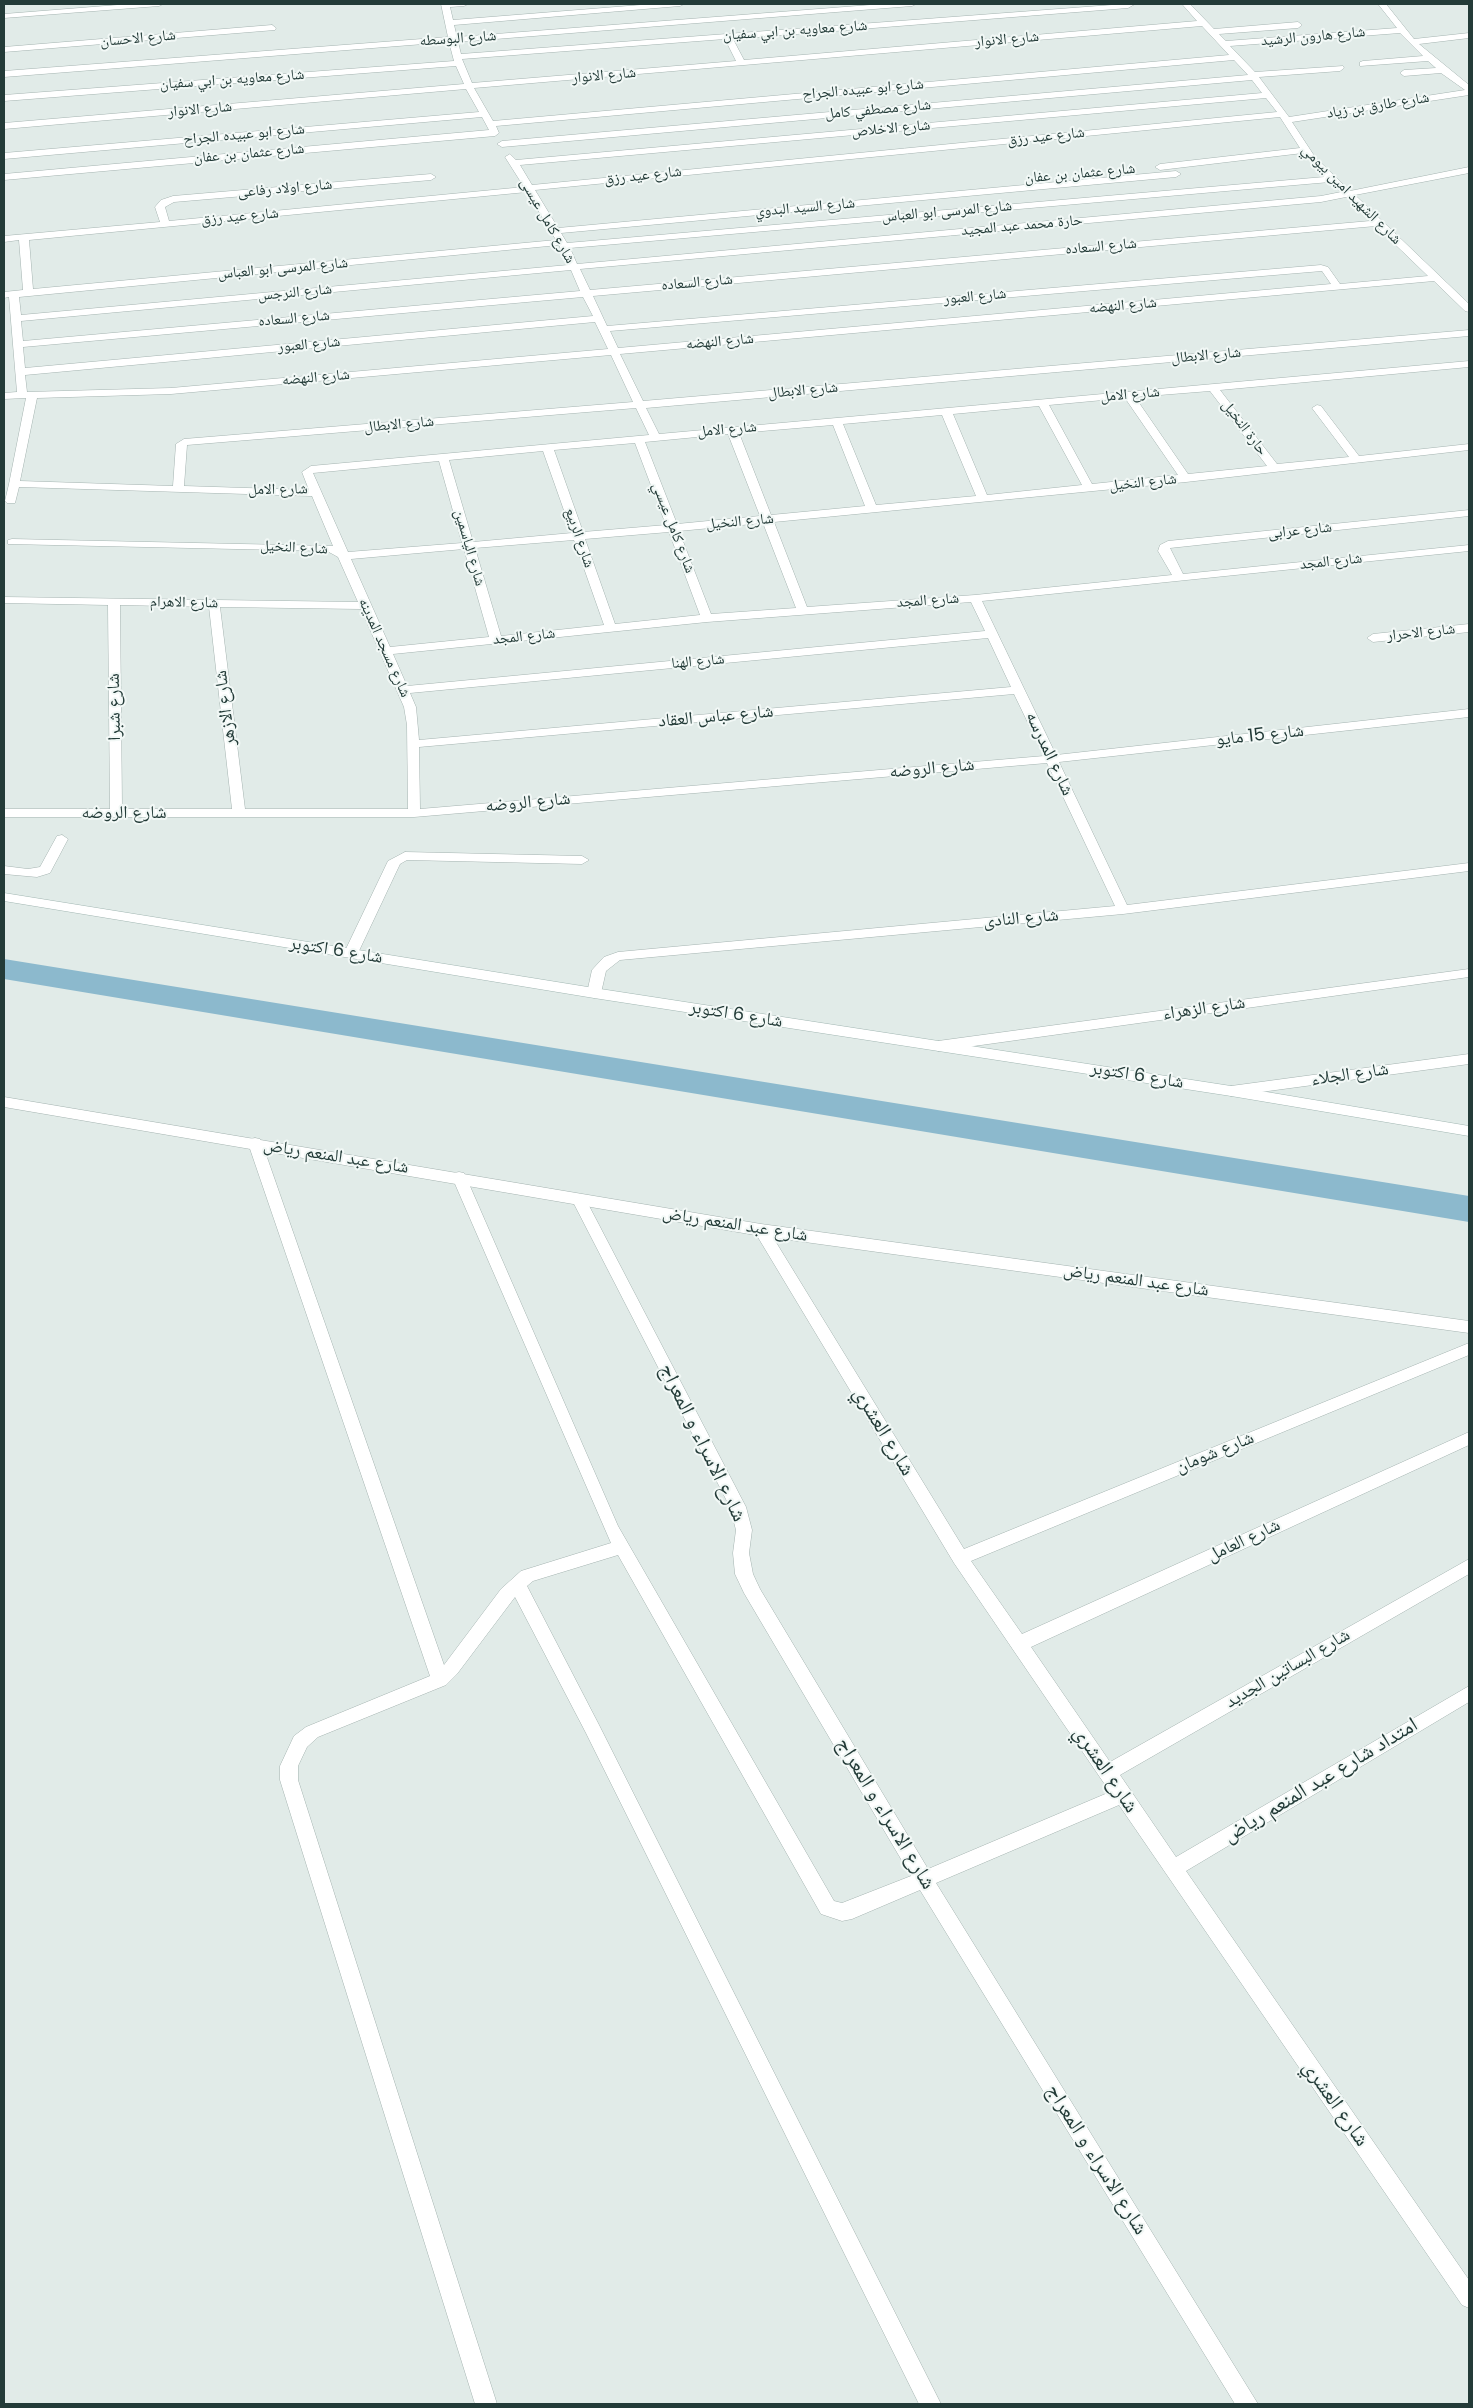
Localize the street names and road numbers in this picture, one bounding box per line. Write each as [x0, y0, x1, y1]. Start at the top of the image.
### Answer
street label: شارع معاويه بن ابي سفيان [722, 17, 868, 45]
street label: شارع هارون الرشيد [1260, 23, 1366, 51]
street label: شارع الاحسان [99, 27, 177, 51]
street label: شارع البوسطه [419, 27, 497, 51]
street label: شارع الانوار [974, 28, 1040, 52]
street label: شارع الانوار [571, 64, 637, 88]
street label: شارع معاويه بن ابي سفيان [159, 66, 305, 94]
street label: شارع ابو عبيده الجراح [802, 76, 924, 104]
street label: شارع طارق بن زياد [1325, 89, 1431, 123]
street label: شارع مصطفي كامل [824, 96, 932, 124]
street label: شارع الانوار [167, 98, 233, 122]
street label: شارع الاخلاص [851, 117, 931, 141]
street label: شارع ابو عبيده الجراح [183, 121, 305, 149]
street label: شارع عيد رزق [1006, 124, 1086, 150]
street label: شارع عثمان بن عفان [193, 140, 305, 168]
street label: شارع الشهيد امين بيومي [1297, 141, 1405, 249]
street label: شارع عثمان بن عفان [1024, 160, 1136, 188]
street label: شارع عيد رزق [603, 163, 683, 189]
street label: شارع كامل عيسى [515, 175, 579, 267]
street label: شارع اولاد رفاعى [237, 176, 333, 202]
street label: شارع السيد البدوي [754, 195, 856, 221]
street label: شارع المرسى ابو العباس [881, 197, 1013, 227]
street label: شارع عيد رزق [200, 205, 280, 229]
street label: حارة محمد عبد المجيد [960, 212, 1084, 240]
street label: شارع السعاده [1065, 235, 1137, 259]
street label: شارع المرسى ابو العباس [217, 254, 349, 284]
street label: شارع السعاده [661, 271, 733, 295]
street label: شارع النرجس [257, 281, 333, 305]
street label: شارع العبور [943, 285, 1007, 309]
street label: شارع النهضه [1088, 294, 1158, 318]
street label: شارع السعاده [258, 307, 330, 331]
street label: شارع النهضه [685, 330, 755, 354]
street label: شارع العبور [277, 333, 341, 357]
street label: شارع الابطال [1170, 344, 1242, 368]
street label: شارع النهضه [281, 366, 351, 390]
street label: شارع الابطال [767, 379, 839, 403]
street label: شارع الامل [1100, 383, 1160, 407]
street label: حارة النخيل [1217, 397, 1271, 459]
street label: شارع الابطال [363, 413, 435, 437]
street label: شارع الامل [697, 418, 757, 442]
street label: شارع النخيل [1108, 471, 1178, 495]
street label: شارع الامل [248, 480, 308, 500]
street label: شارع كامل عيسي [647, 480, 699, 576]
street label: شارع الربيع [560, 506, 598, 570]
street label: شارع الياسمين [450, 508, 488, 588]
street label: شارع النخيل [705, 510, 775, 534]
street label: شارع عرابى [1267, 519, 1333, 543]
street label: شارع النخيل [260, 537, 328, 559]
street label: شارع المجد [1299, 550, 1363, 574]
street label: شارع المجد [896, 590, 960, 612]
street label: شارع الاهرام [150, 593, 218, 613]
street label: شارع مسجد المدينه [354, 596, 414, 700]
street label: شارع الاحرار [1386, 620, 1456, 646]
street label: شارع المجد [492, 625, 556, 649]
street label: شارع الهنا [671, 651, 725, 673]
street label: شارع الازهر [211, 669, 241, 747]
street label: شارع شبرا [104, 673, 126, 741]
street label: شارع عباس العقاد [658, 701, 774, 733]
street label: شارع المدرسه [1020, 709, 1078, 799]
street label: شارع 15 مايو [1215, 721, 1305, 751]
street label: شارع الروضه [889, 755, 975, 783]
street label: شارع الروضه [485, 789, 571, 817]
street label: شارع الروضه [81, 802, 167, 824]
street label: شارع النادى [982, 905, 1060, 933]
street label: شارع 6 اكتوبر [288, 933, 384, 969]
street label: شارع الزهراء [1161, 993, 1247, 1025]
street label: شارع 6 اكتوبر [688, 997, 784, 1033]
street label: شارع 6 اكتوبر [1089, 1058, 1185, 1094]
street label: شارع الجلاء [1310, 1059, 1390, 1091]
street label: شارع عبد المنعم رياض [262, 1135, 410, 1179]
street label: شارع عبد المنعم رياض [661, 1203, 809, 1247]
street label: شارع عبد المنعم رياض [1062, 1260, 1210, 1302]
street label: شارع الاسراء و المعراج [653, 1360, 751, 1526]
street label: شارع العشري [847, 1383, 919, 1481]
street label: شارع شومان [1173, 1428, 1257, 1478]
street label: شارع العامل [1204, 1515, 1284, 1567]
street label: شارع البساتين الجديد [1222, 1625, 1354, 1713]
street label: امتداد شارع عبد المنعم رياض [1219, 1713, 1423, 1849]
street label: شارع العشري [1067, 1722, 1143, 1818]
street label: شارع الاسراء و المعراج [830, 1734, 940, 1894]
street label: شارع العشري [1296, 2056, 1374, 2152]
street label: شارع الاسراء و المعراج [1040, 2080, 1152, 2240]

